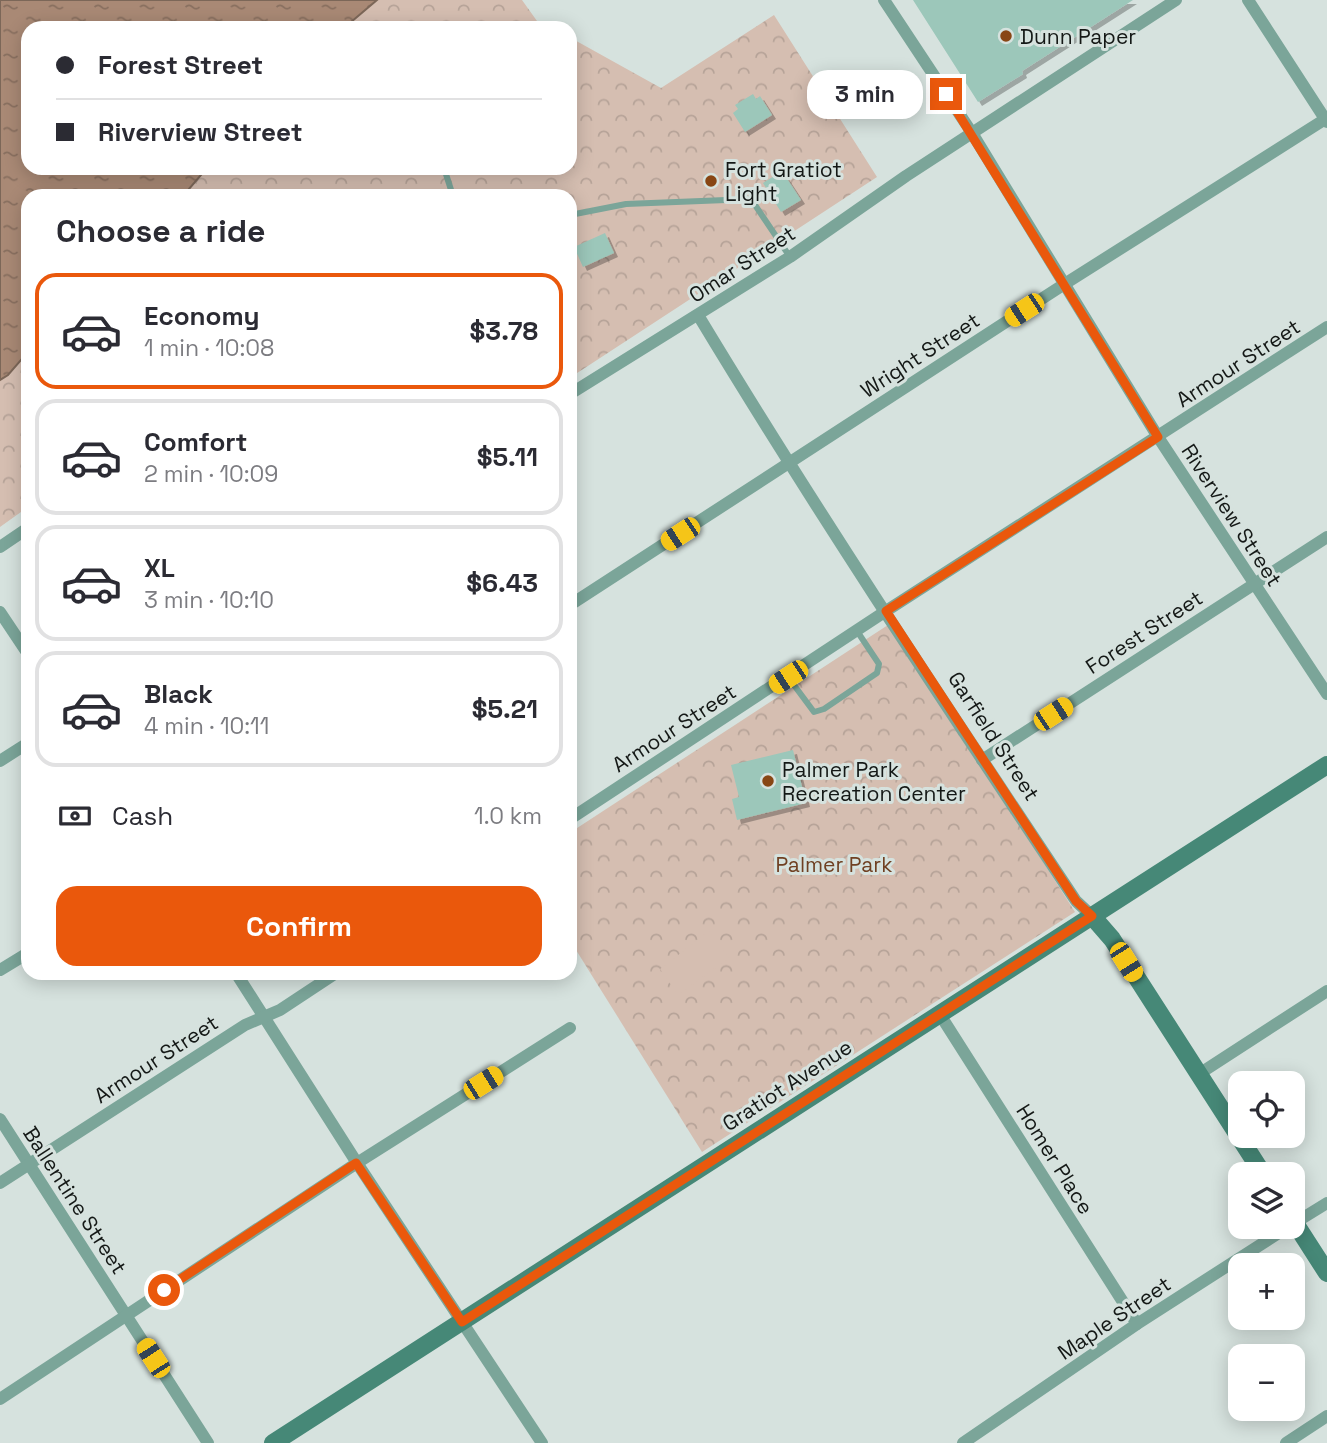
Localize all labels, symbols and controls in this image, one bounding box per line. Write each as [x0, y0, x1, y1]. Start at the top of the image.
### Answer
place label: Dunn Paper [1020, 23, 1136, 50]
marker: Dunn Paper [998, 28, 1014, 44]
text: Forest Street [98, 48, 263, 82]
callout: 3 min [806, 70, 922, 119]
route end [930, 78, 962, 110]
text: 3 min [835, 79, 895, 109]
text: Riverview Street [98, 115, 303, 149]
place label: Fort Gratiot Light [725, 156, 842, 207]
marker: Fort Gratiot Light [703, 173, 719, 189]
text: Choose a ride [56, 211, 266, 251]
street label: Omar Street [684, 220, 800, 308]
car [1001, 290, 1048, 330]
text: Economy [144, 299, 260, 333]
icon: car [60, 300, 123, 363]
street label: Wright Street [855, 306, 985, 404]
street label: Armour Street [1171, 313, 1305, 413]
text: $3.78 [470, 314, 538, 348]
text: 1 min · 10:08 [144, 333, 274, 363]
text: Comfort [144, 425, 247, 459]
icon: car [60, 426, 123, 489]
street label: Riverview Street [1176, 439, 1288, 591]
text: $5.11 [477, 440, 538, 474]
text: 2 min · 10:09 [144, 459, 278, 489]
car [657, 514, 704, 554]
text: XL [144, 551, 175, 585]
icon: car [60, 552, 123, 615]
text: $6.43 [466, 566, 538, 600]
street label: Forest Street [1080, 584, 1208, 680]
text: 3 min · 10:10 [144, 585, 274, 615]
car [765, 657, 812, 697]
street label: Garfield Street [942, 666, 1046, 806]
text: Black [144, 677, 213, 711]
icon: car [60, 678, 123, 741]
street label: Armour Street [607, 678, 741, 778]
text: $5.21 [472, 692, 538, 726]
car [1030, 694, 1077, 734]
text: 4 min · 10:11 [144, 711, 269, 741]
place label: Palmer Park Recreation Center [782, 756, 966, 807]
marker: Palmer Park Recreation Center [760, 773, 776, 789]
icon: cash [56, 797, 94, 835]
text: Cash [112, 799, 173, 833]
text: 1.0 km [474, 801, 542, 831]
park label: Palmer Park [775, 851, 893, 878]
button: Confirm [56, 886, 542, 966]
car [1106, 939, 1147, 985]
street label: Armour Street [89, 1009, 223, 1109]
street label: Gratiot Avenue [717, 1033, 857, 1137]
car [460, 1063, 507, 1103]
map controls [1228, 1071, 1305, 1421]
button: locate [1228, 1071, 1305, 1148]
street label: Homer Place [1010, 1099, 1100, 1219]
street label: Ballentine Street [17, 1121, 133, 1279]
button: layers [1228, 1162, 1305, 1239]
button: + [1228, 1253, 1305, 1330]
street label: Maple Street [1052, 1270, 1176, 1366]
route start [148, 1274, 180, 1306]
car [133, 1335, 174, 1381]
button: − [1228, 1344, 1305, 1421]

